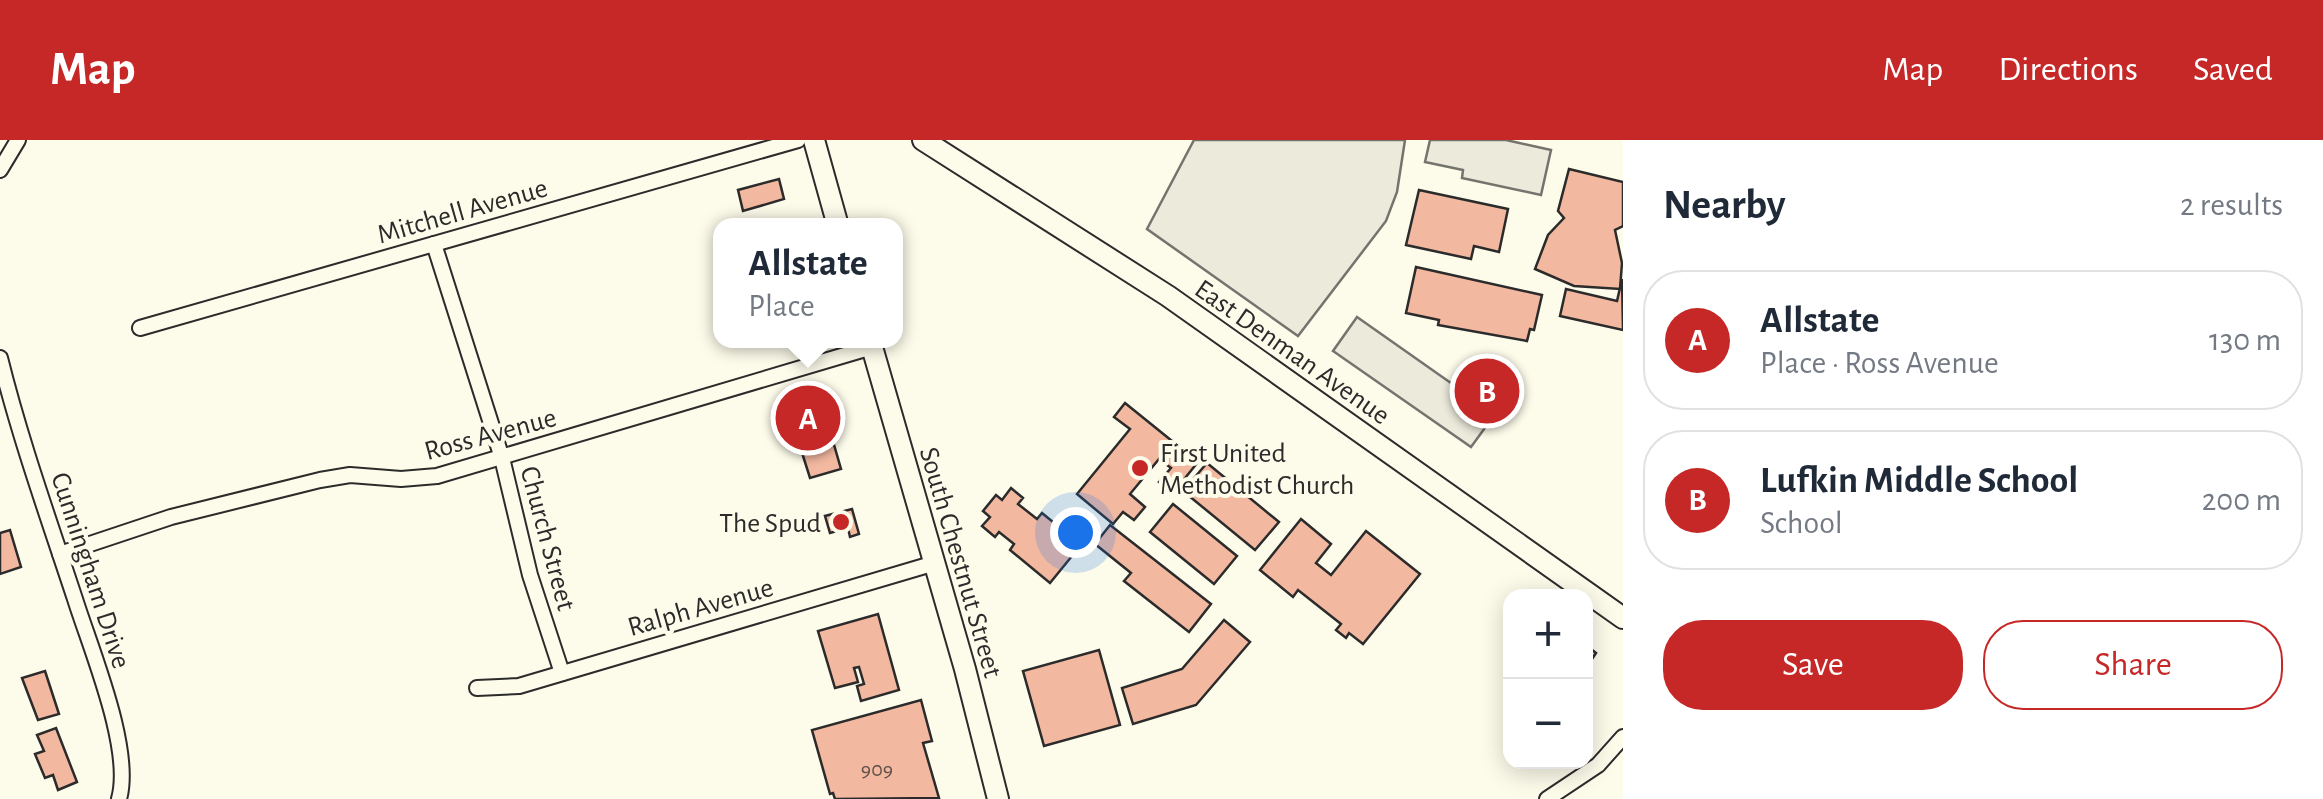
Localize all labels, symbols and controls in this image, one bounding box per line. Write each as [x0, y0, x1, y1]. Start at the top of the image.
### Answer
text: Map [50, 46, 136, 94]
text: Map [1882, 52, 1943, 87]
text: Directions [1998, 52, 2138, 87]
text: Saved [2193, 52, 2273, 87]
street label: Mitchell Avenue [374, 174, 551, 250]
text: Nearby [1663, 184, 1786, 226]
text: 2 results [2180, 189, 2283, 221]
popup [713, 218, 903, 348]
text: Allstate [748, 245, 868, 283]
street label: East Denman Avenue [1189, 275, 1394, 430]
text: Place [748, 290, 815, 322]
text: Allstate [1760, 302, 1879, 340]
text: A [1688, 324, 1707, 356]
text: 130 m [2209, 324, 2281, 356]
text: Place · Ross Avenue [1760, 347, 1999, 379]
pin: B [1454, 354, 1520, 428]
pin: A [776, 380, 840, 456]
street label: Ross Avenue [422, 404, 559, 466]
place label: First United Methodist Church [1160, 440, 1354, 500]
street label: South Chestnut Street [914, 444, 1006, 681]
marker: First United Methodist Church [1129, 457, 1151, 479]
text: Lufkin Middle School [1760, 462, 2078, 500]
street label: Church Street [514, 463, 580, 614]
street label: Cunningham Drive [45, 469, 135, 672]
text: B [1688, 484, 1707, 516]
text: 200 m [2202, 484, 2281, 516]
your location [1050, 507, 1101, 558]
text: School [1760, 507, 1843, 539]
place label: The Spud [719, 510, 821, 538]
marker: The Spud [830, 511, 852, 533]
street label: Ralph Avenue [625, 574, 776, 642]
map controls [1503, 589, 1593, 769]
button: + [1503, 589, 1593, 679]
button: Save [1663, 620, 1963, 710]
button: Share [1983, 620, 2283, 710]
button: − [1503, 679, 1593, 769]
house number: 909 [861, 758, 893, 780]

